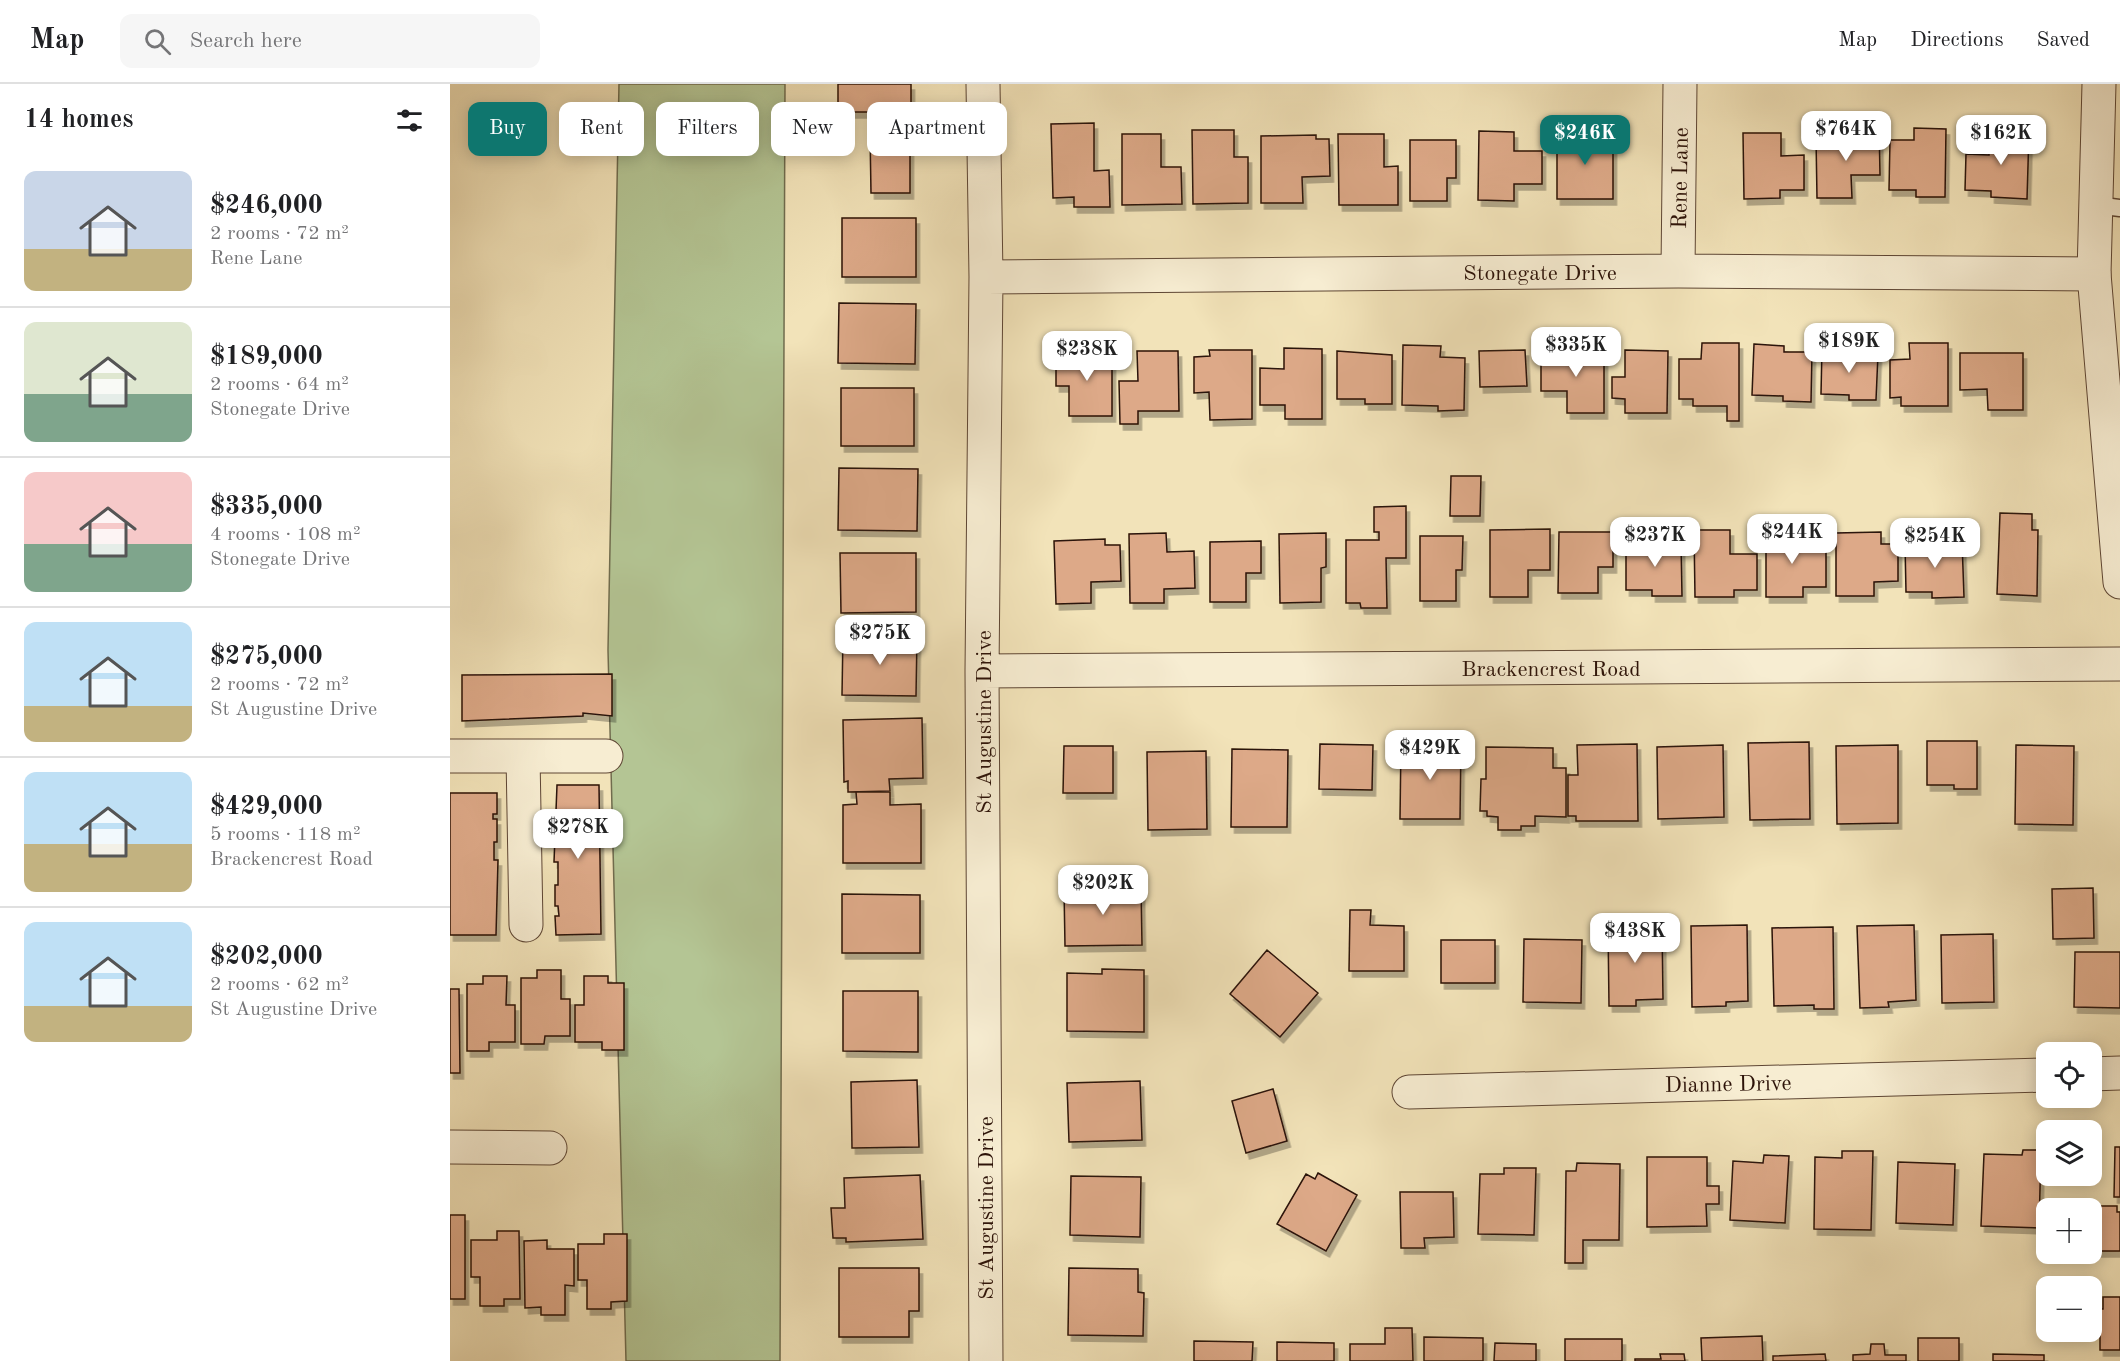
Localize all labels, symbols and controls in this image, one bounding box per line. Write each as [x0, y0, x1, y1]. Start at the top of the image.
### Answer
search box [120, 14, 540, 68]
icon: search [141, 25, 174, 58]
text: Map [30, 27, 84, 55]
text: Search here [189, 30, 302, 52]
text: Map [1838, 30, 1877, 51]
text: Directions [1910, 30, 2004, 51]
text: Saved [2037, 30, 2090, 51]
chip: Buy [468, 102, 547, 156]
chip: Rent [559, 102, 644, 156]
chip: Filters [656, 102, 759, 156]
chip: New [771, 102, 855, 156]
chip: Apartment [867, 102, 1007, 156]
icon: filters [393, 104, 426, 137]
text: 14 homes [24, 107, 133, 133]
pin: $764K [1804, 111, 1888, 162]
pin: $246K [1543, 115, 1627, 166]
pin: $162K [1959, 115, 2043, 166]
text: $764K [1815, 120, 1877, 140]
text: $246K [1554, 124, 1616, 144]
text: $162K [1970, 124, 2032, 144]
street label: Rene Lane [1669, 127, 1693, 229]
text: $246,000 [210, 193, 323, 219]
icon: home [72, 195, 144, 267]
text: 2 rooms · 72 m² [210, 224, 349, 244]
text: Rene Lane [210, 249, 302, 269]
street label: Stonegate Drive [1463, 263, 1617, 285]
pin: $189K [1807, 323, 1891, 374]
pin: $335K [1534, 327, 1618, 378]
pin: $238K [1045, 331, 1129, 382]
text: $189K [1818, 332, 1880, 352]
text: $335K [1545, 336, 1607, 356]
text: $238K [1056, 340, 1118, 360]
text: $189,000 [210, 344, 323, 370]
icon: home [72, 346, 144, 418]
text: 2 rooms · 64 m² [210, 375, 349, 395]
text: Stonegate Drive [210, 400, 350, 420]
text: $335,000 [210, 494, 323, 520]
icon: home [72, 496, 144, 568]
pin: $244K [1750, 514, 1834, 565]
pin: $237K [1613, 517, 1697, 568]
pin: $254K [1893, 518, 1977, 569]
text: $244K [1761, 523, 1823, 543]
text: 4 rooms · 108 m² [210, 525, 360, 545]
text: $237K [1624, 526, 1686, 546]
text: $254K [1904, 527, 1966, 547]
text: Stonegate Drive [210, 550, 350, 570]
pin: $275K [838, 615, 922, 666]
text: $275K [849, 624, 911, 644]
street label: St Augustine Drive [974, 630, 996, 814]
text: $275,000 [210, 644, 323, 670]
icon: home [72, 646, 144, 718]
street label: Brackencrest Road [1461, 659, 1641, 681]
text: 2 rooms · 72 m² [210, 675, 349, 695]
text: St Augustine Drive [210, 700, 377, 720]
pin: $429K [1388, 730, 1472, 781]
text: $429K [1399, 739, 1461, 759]
text: $429,000 [210, 794, 323, 820]
icon: home [72, 796, 144, 868]
pin: $278K [536, 809, 620, 860]
text: $278K [547, 818, 609, 838]
text: 5 rooms · 118 m² [210, 825, 360, 845]
text: Brackencrest Road [210, 850, 373, 870]
pin: $202K [1061, 865, 1145, 916]
text: $202K [1072, 874, 1134, 894]
pin: $438K [1593, 913, 1677, 964]
text: $438K [1604, 922, 1666, 942]
text: $202,000 [210, 944, 323, 970]
icon: home [72, 946, 144, 1018]
text: 2 rooms · 62 m² [210, 975, 349, 995]
text: St Augustine Drive [210, 1000, 377, 1020]
map controls [2036, 1042, 2102, 1342]
button: locate [2036, 1042, 2102, 1108]
street label: Dianne Drive [1664, 1073, 1792, 1097]
street label: St Augustine Drive [976, 1116, 998, 1300]
button: layers [2036, 1120, 2102, 1186]
button: + [2036, 1198, 2102, 1264]
button: − [2036, 1276, 2102, 1342]

